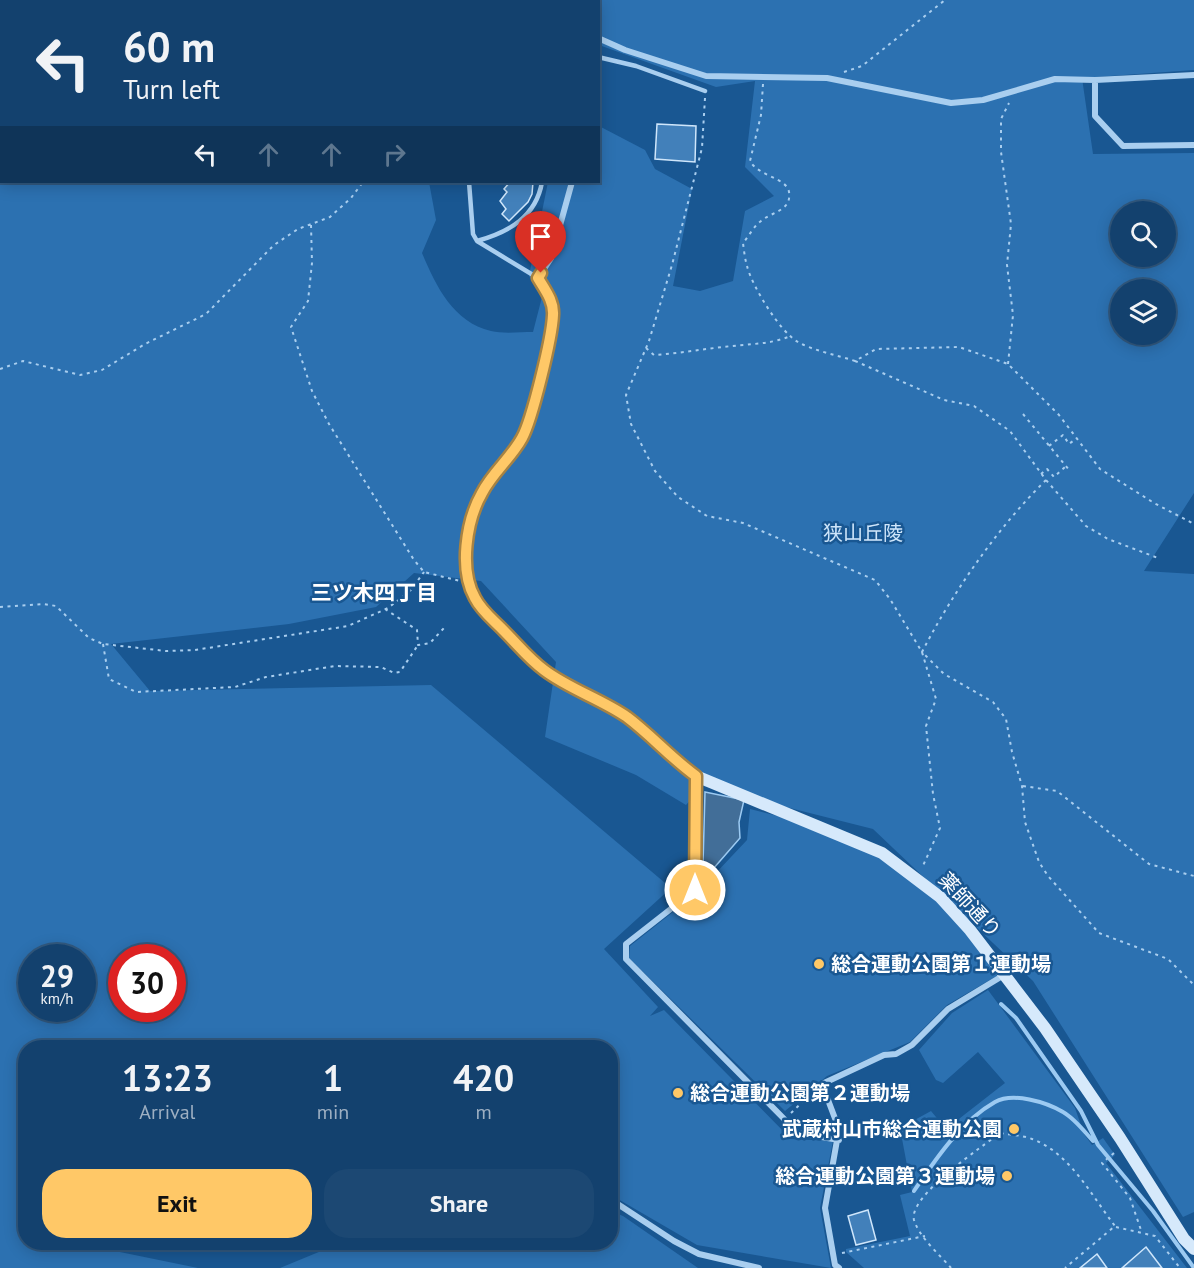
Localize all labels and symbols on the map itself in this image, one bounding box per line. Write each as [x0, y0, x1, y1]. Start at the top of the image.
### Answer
pin [515, 211, 566, 273]
park label: 狭山丘陵 [823, 520, 903, 546]
district label: 三ツ木四丁目 [311, 579, 437, 606]
position arrow [663, 858, 727, 922]
street label: 薬師通り [933, 867, 1007, 943]
speed limit sign: 30 [108, 944, 186, 1022]
place label: 総合運動公園第１運動場 [831, 951, 1051, 977]
marker: 総合運動公園第１運動場 [812, 957, 826, 971]
place label: 総合運動公園第２運動場 [690, 1080, 910, 1106]
marker: 総合運動公園第２運動場 [671, 1086, 685, 1100]
place label: 武蔵村山市総合運動公園 [782, 1116, 1002, 1142]
marker: 武蔵村山市総合運動公園 [1007, 1122, 1021, 1136]
place label: 総合運動公園第３運動場 [775, 1163, 995, 1189]
marker: 総合運動公園第３運動場 [1000, 1169, 1014, 1183]

